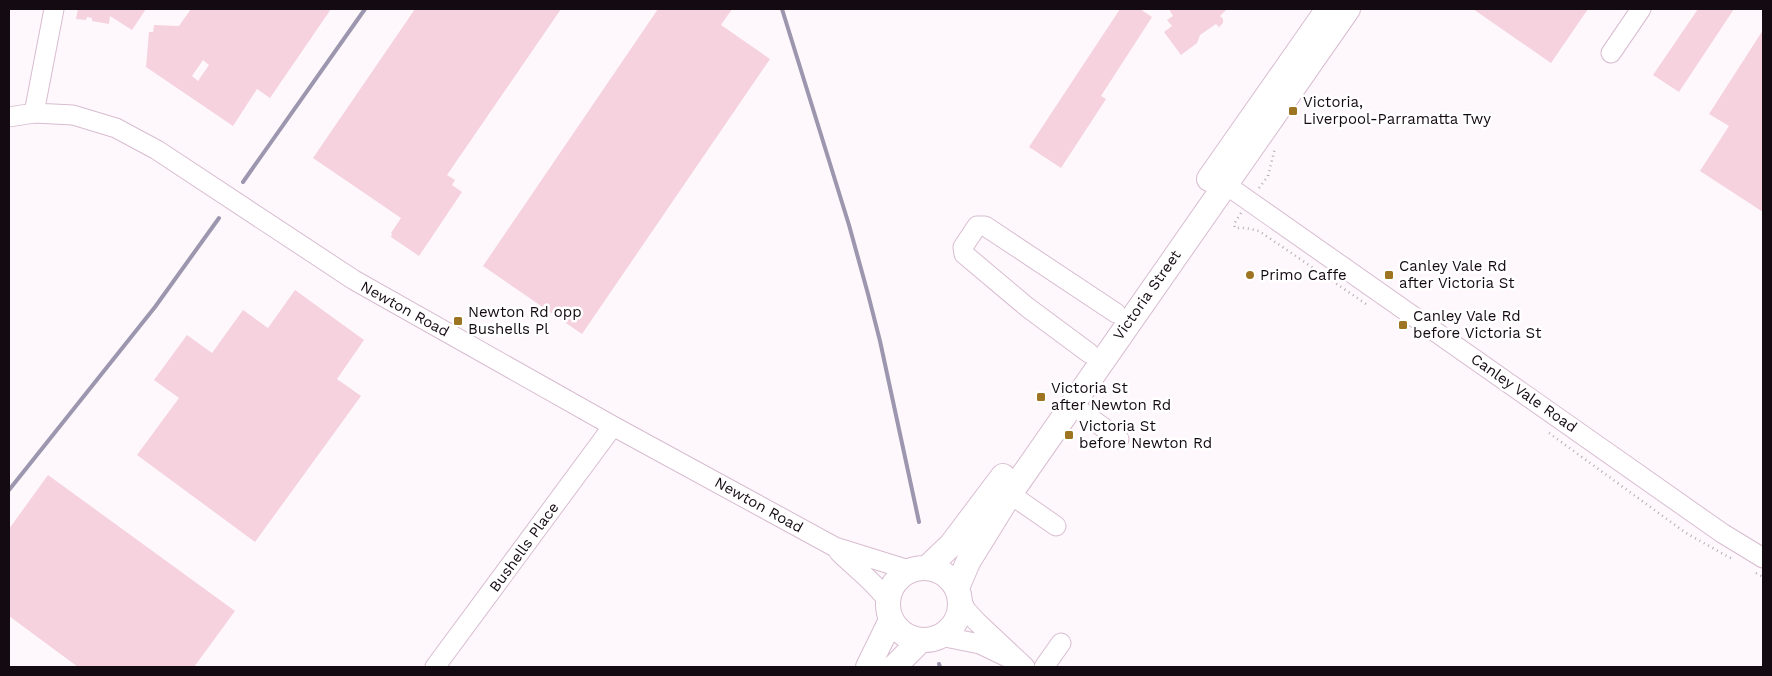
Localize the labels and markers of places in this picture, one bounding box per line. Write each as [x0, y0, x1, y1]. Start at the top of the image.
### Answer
place label: Victoria, Liverpool-Parramatta Twy [1303, 93, 1491, 128]
marker: Victoria, Liverpool-Parramatta Twy [1287, 105, 1299, 117]
place label: Canley Vale Rd after Victoria St [1399, 257, 1515, 292]
place label: Primo Caffe [1260, 266, 1347, 284]
marker: Primo Caffe [1244, 269, 1256, 281]
marker: Canley Vale Rd after Victoria St [1383, 269, 1395, 281]
place label: Newton Rd opp Bushells Pl [468, 303, 582, 338]
place label: Canley Vale Rd before Victoria St [1413, 307, 1542, 342]
marker: Newton Rd opp Bushells Pl [452, 315, 464, 327]
marker: Canley Vale Rd before Victoria St [1397, 319, 1409, 331]
place label: Victoria St after Newton Rd [1051, 379, 1171, 414]
marker: Victoria St after Newton Rd [1035, 391, 1047, 403]
place label: Victoria St before Newton Rd [1079, 417, 1212, 452]
marker: Victoria St before Newton Rd [1063, 429, 1075, 441]

